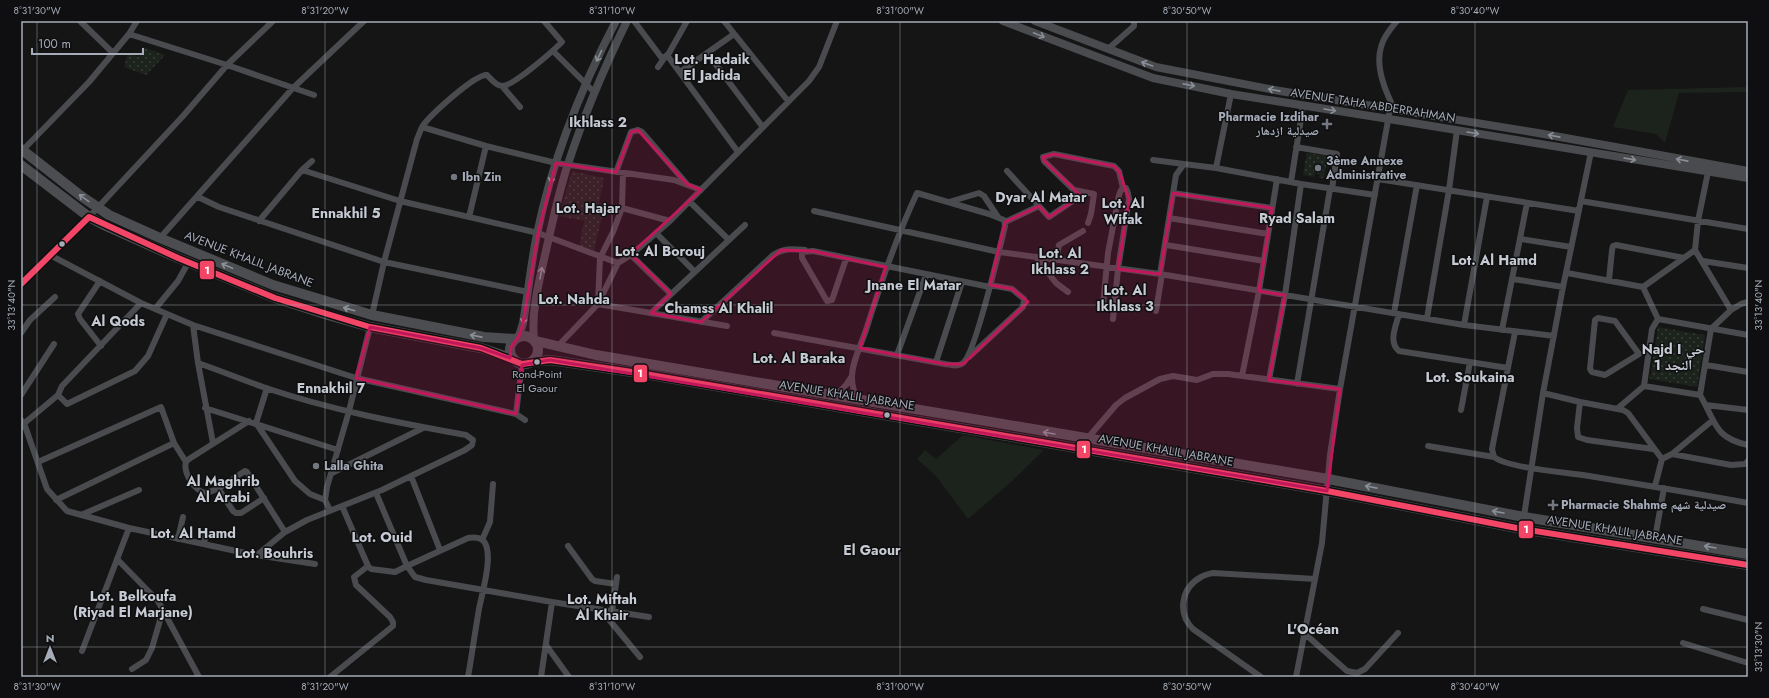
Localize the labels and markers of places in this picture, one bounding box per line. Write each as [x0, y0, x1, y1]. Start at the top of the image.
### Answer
place label: Pharmacie Izdihar صيدلية ازدهار [1218, 108, 1319, 140]
marker: Pharmacie Izdihar صيدلية ازدهار [1322, 119, 1332, 129]
place label: 3ème Annexe Administrative [1325, 152, 1407, 184]
marker: 3ème Annexe Administrative [1313, 163, 1323, 173]
place label: Ibn Zin [462, 168, 501, 186]
marker: Ibn Zin [449, 172, 459, 182]
unlabelled marker [57, 239, 67, 249]
marker: Rond-Point El Gaour [532, 357, 542, 367]
place label: Rond-Point El Gaour [512, 366, 562, 396]
unlabelled marker [882, 410, 892, 420]
place label: Lalla Ghita [324, 457, 384, 475]
marker: Lalla Ghita [311, 461, 321, 471]
place label: Pharmacie Shahme صيدلية شهم [1561, 496, 1726, 514]
marker: Pharmacie Shahme صيدلية شهم [1548, 500, 1558, 510]

